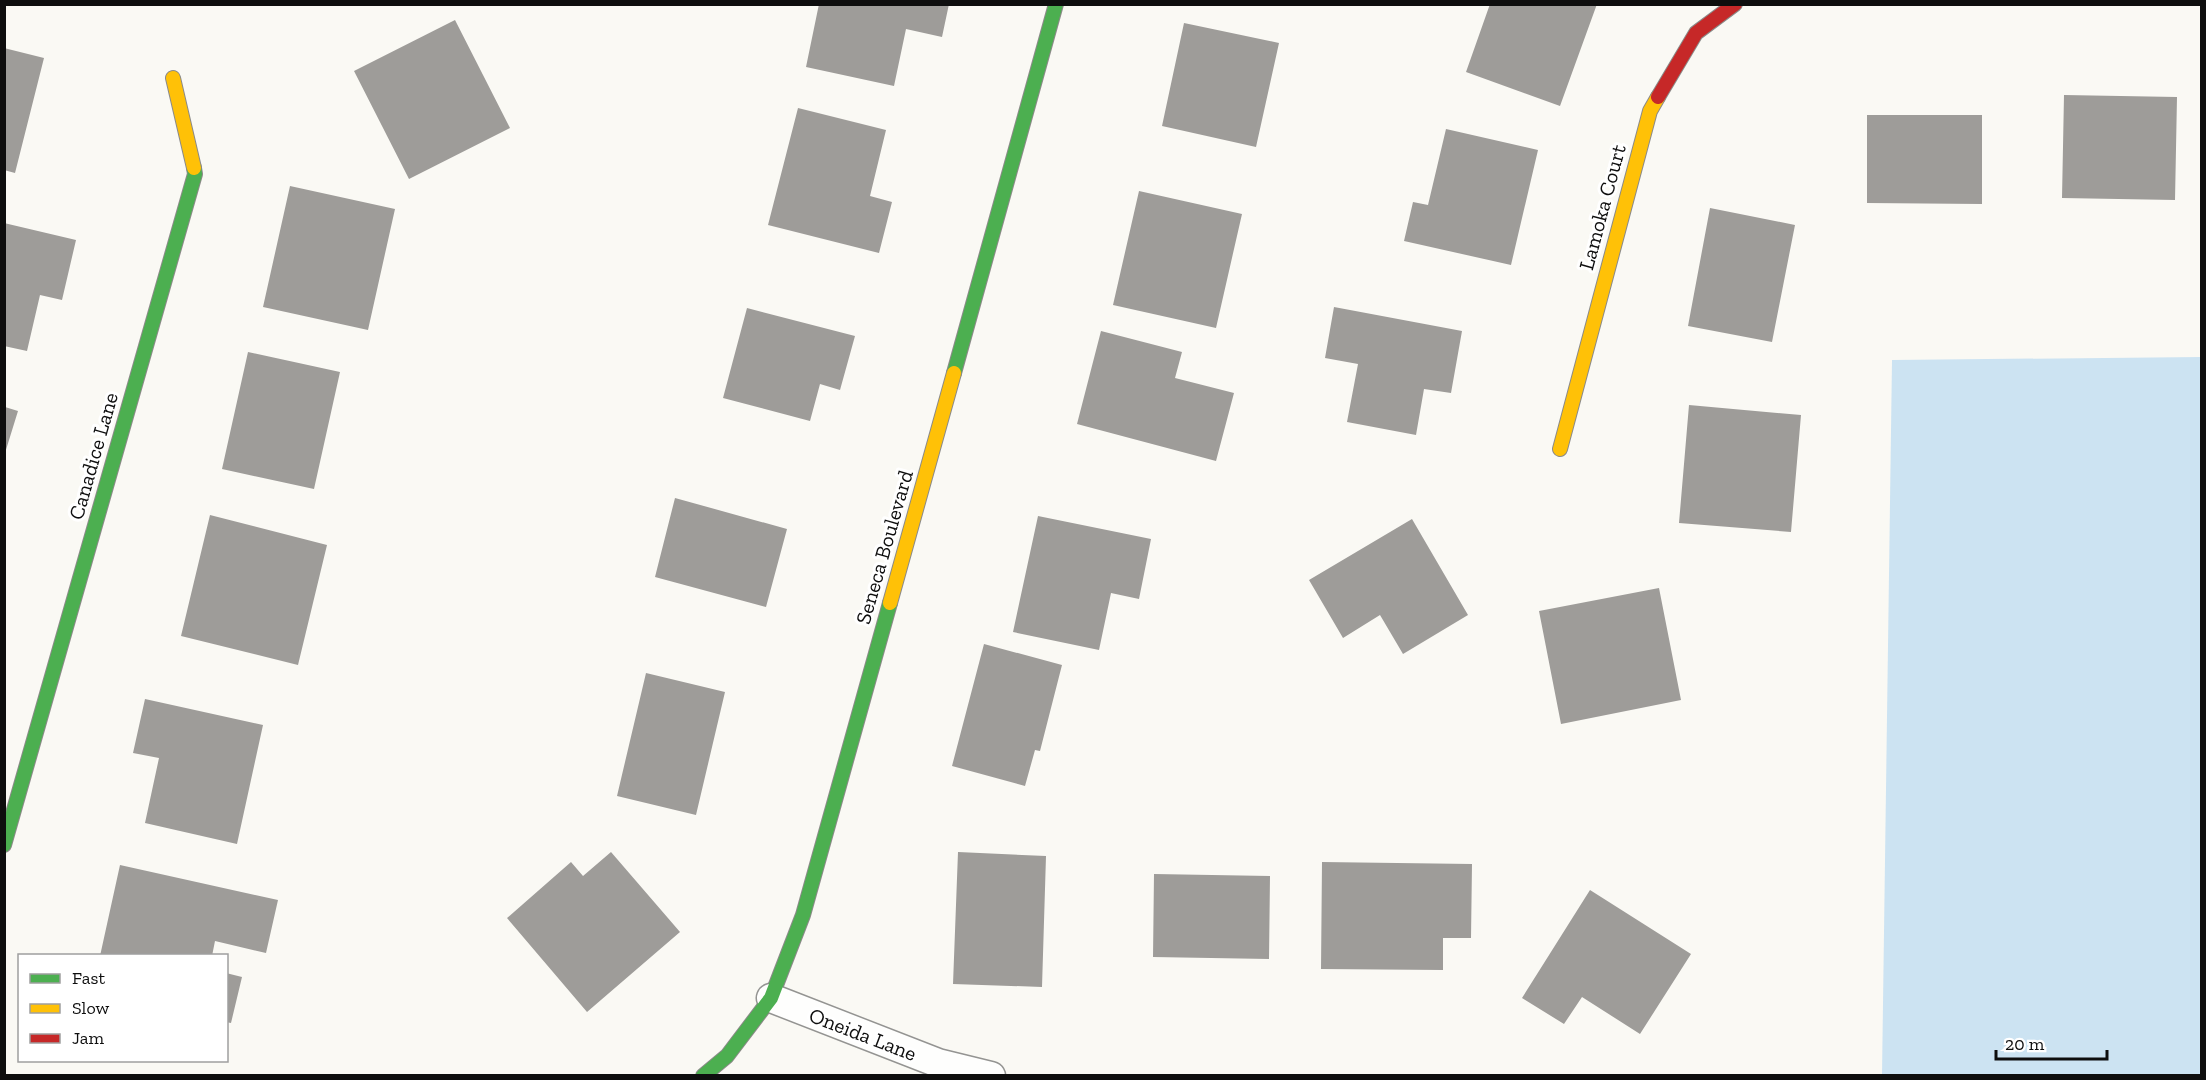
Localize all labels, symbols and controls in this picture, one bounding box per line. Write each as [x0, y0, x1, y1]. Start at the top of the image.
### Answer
street label: Lamoka Court [1573, 141, 1631, 273]
street label: Canadice Lane [63, 389, 123, 522]
street label: Seneca Boulevard [850, 467, 918, 627]
legend [18, 954, 228, 1062]
text: Fast [72, 967, 105, 989]
text: Slow [72, 997, 109, 1019]
street label: Oneida Lane [806, 1002, 920, 1066]
scale bar [1996, 1023, 2107, 1061]
text: Jam [72, 1027, 104, 1049]
text: 20 m [2005, 1033, 2045, 1055]

